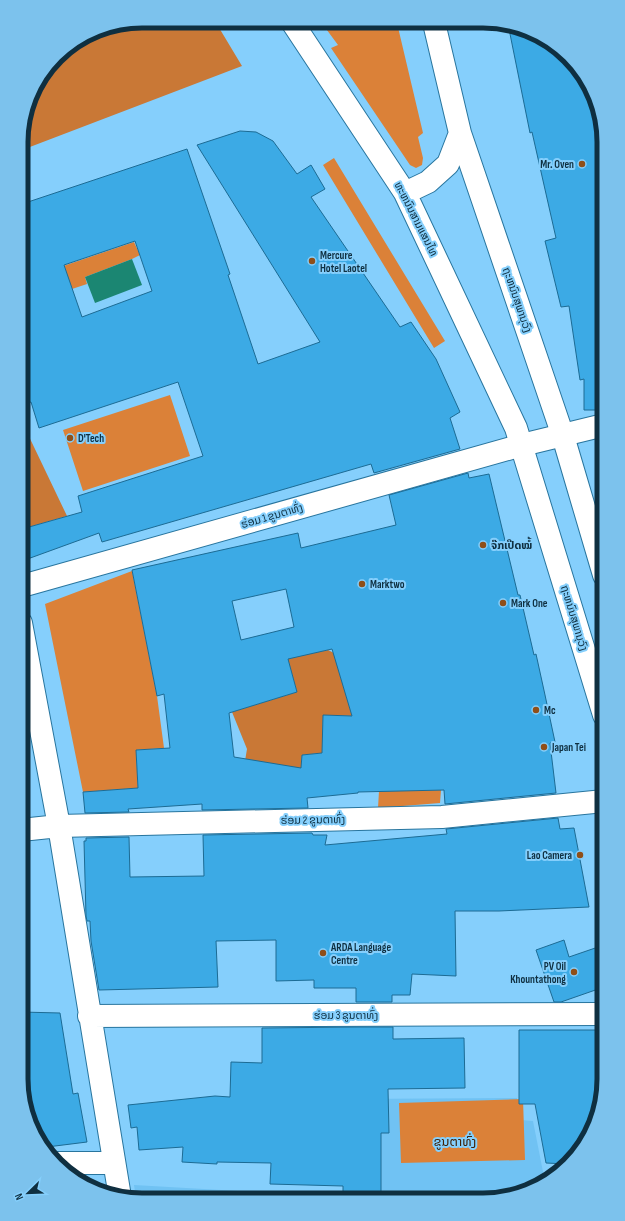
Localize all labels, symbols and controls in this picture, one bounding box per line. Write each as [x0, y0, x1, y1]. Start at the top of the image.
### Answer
place label: Mr. Oven [540, 158, 574, 171]
marker: Mr. Oven [577, 159, 587, 169]
street label: ທະຫນົນສາມແສນໄທ [392, 180, 440, 258]
place label: Mercure Hotel Laotel [320, 249, 367, 275]
marker: Mercure Hotel Laotel [307, 256, 317, 266]
street label: ຖະຫນົນສຸພານຸວົງ [499, 266, 534, 335]
place label: D'Tech [78, 432, 104, 445]
marker: D'Tech [65, 433, 75, 443]
street label: ຮ່ອມ 1 ຂູນຕາທົ່ງ [239, 500, 305, 531]
place label: ຈ໊ກເປີດໝ້ໍ [491, 536, 532, 552]
marker: ຈ໊ກເປີດໝ້ໍ [478, 540, 488, 550]
place label: Marktwo [370, 578, 405, 591]
marker: Marktwo [357, 579, 367, 589]
street label: ຖະຫນົນສຸພານຸວົງ [557, 583, 590, 653]
place label: Mark One [511, 597, 548, 610]
marker: Mark One [498, 598, 508, 608]
place label: Mc [544, 704, 556, 717]
marker: Mc [531, 705, 541, 715]
place label: Japan Tei [551, 741, 586, 754]
marker: Japan Tei [539, 742, 549, 752]
street label: ຮ່ອມ 2 ຂູນຕາທົ່ງ [281, 812, 345, 827]
place label: Lao Camera [527, 849, 572, 862]
marker: Lao Camera [575, 850, 585, 860]
place label: ARDA Language Centre [330, 941, 391, 967]
marker: ARDA Language Centre [318, 948, 328, 958]
place label: PV Oil Khountathong [510, 960, 566, 986]
marker: PV Oil Khountathong [569, 967, 579, 977]
street label: ຮ່ອມ 3 ຂູນຕາທົ່ງ [314, 1007, 378, 1022]
district label: ຂູນຕາທົ່ງ [434, 1132, 476, 1150]
north arrow [8, 1173, 48, 1213]
text: N [12, 1191, 26, 1202]

